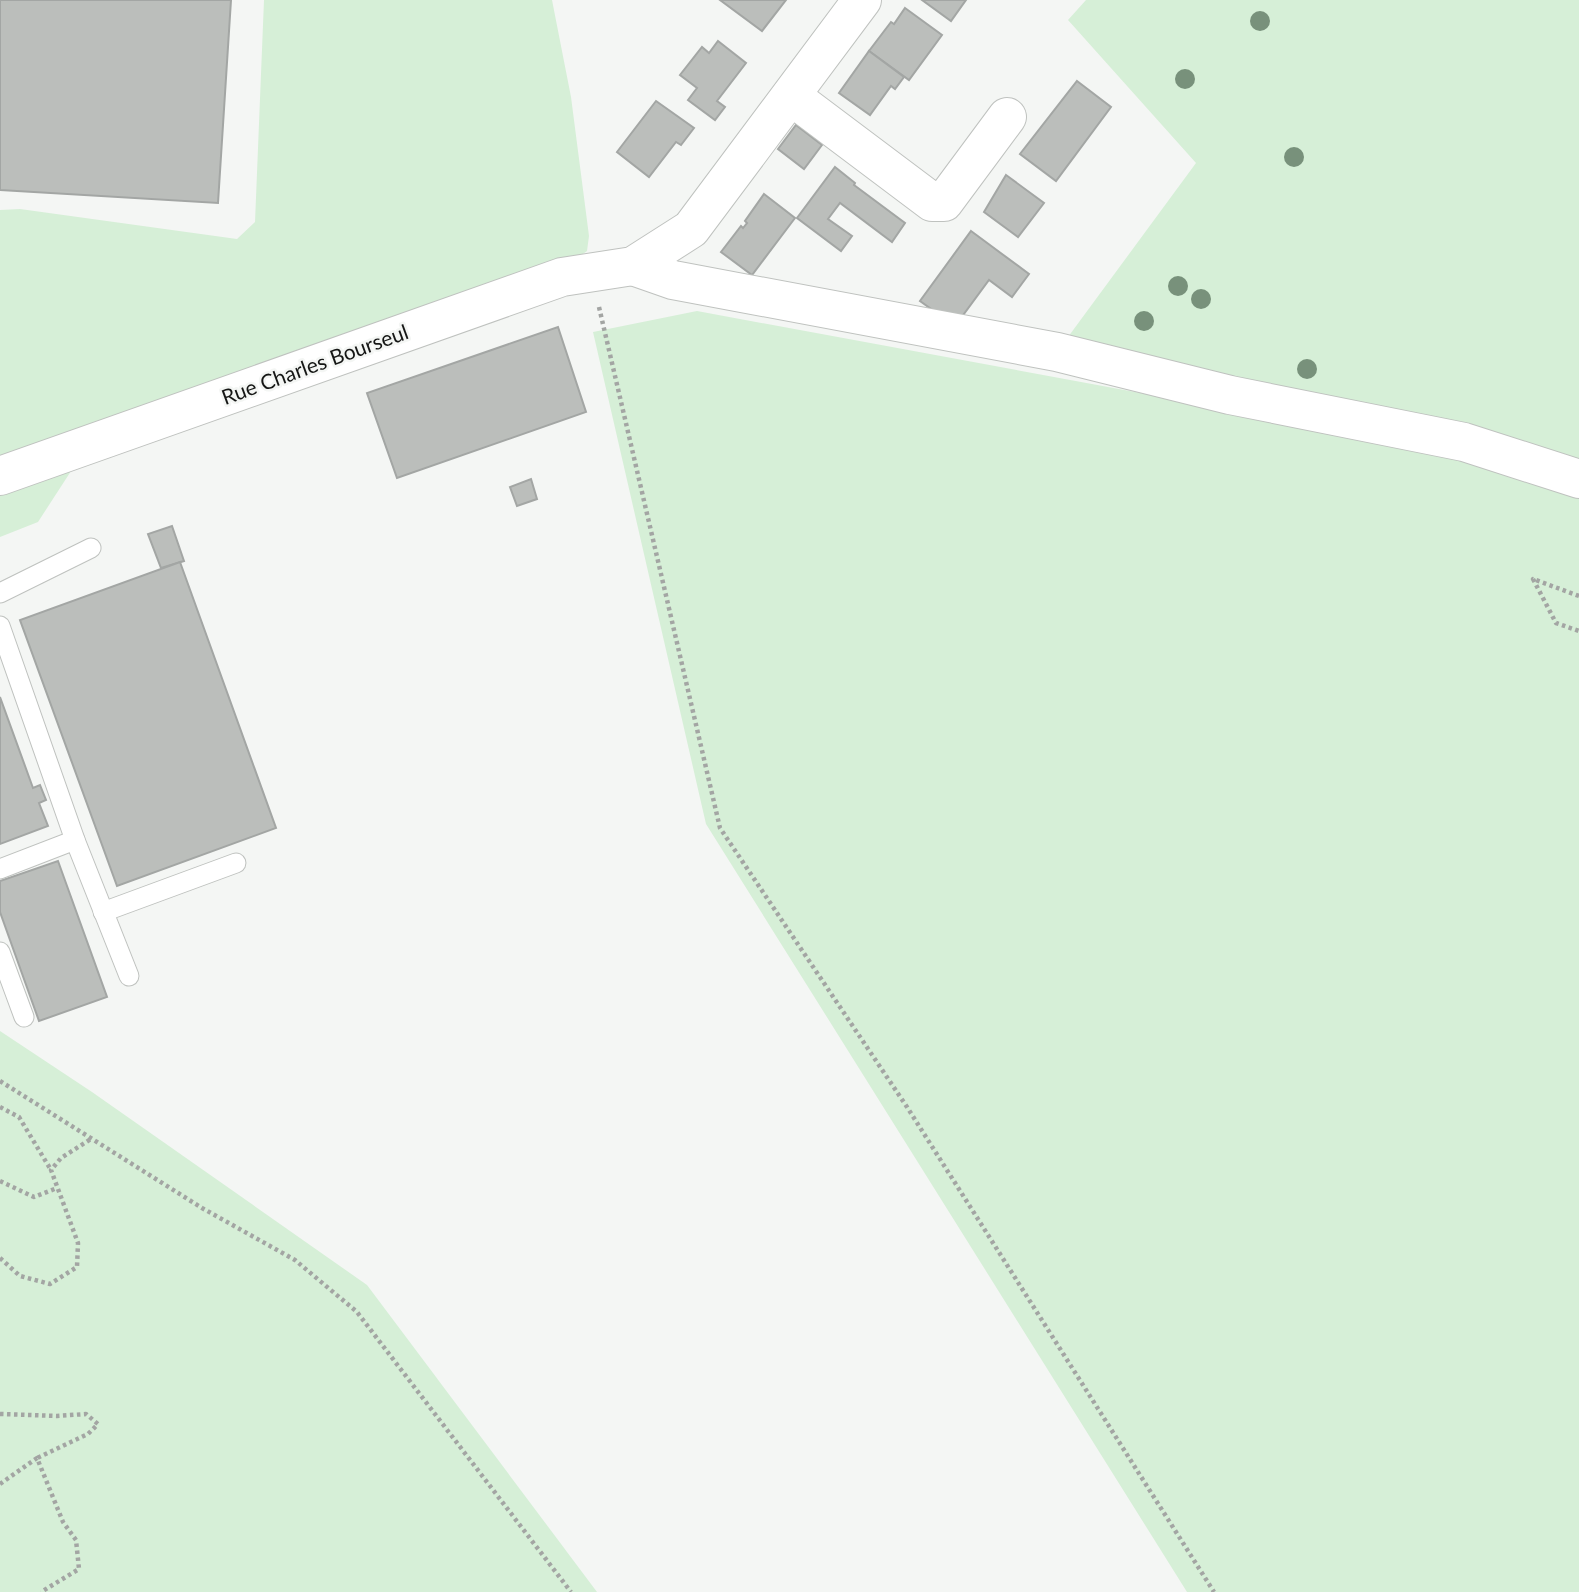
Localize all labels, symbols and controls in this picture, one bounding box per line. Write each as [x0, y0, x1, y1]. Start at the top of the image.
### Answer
street label: Rue Charles Bourseul [218, 318, 411, 409]

